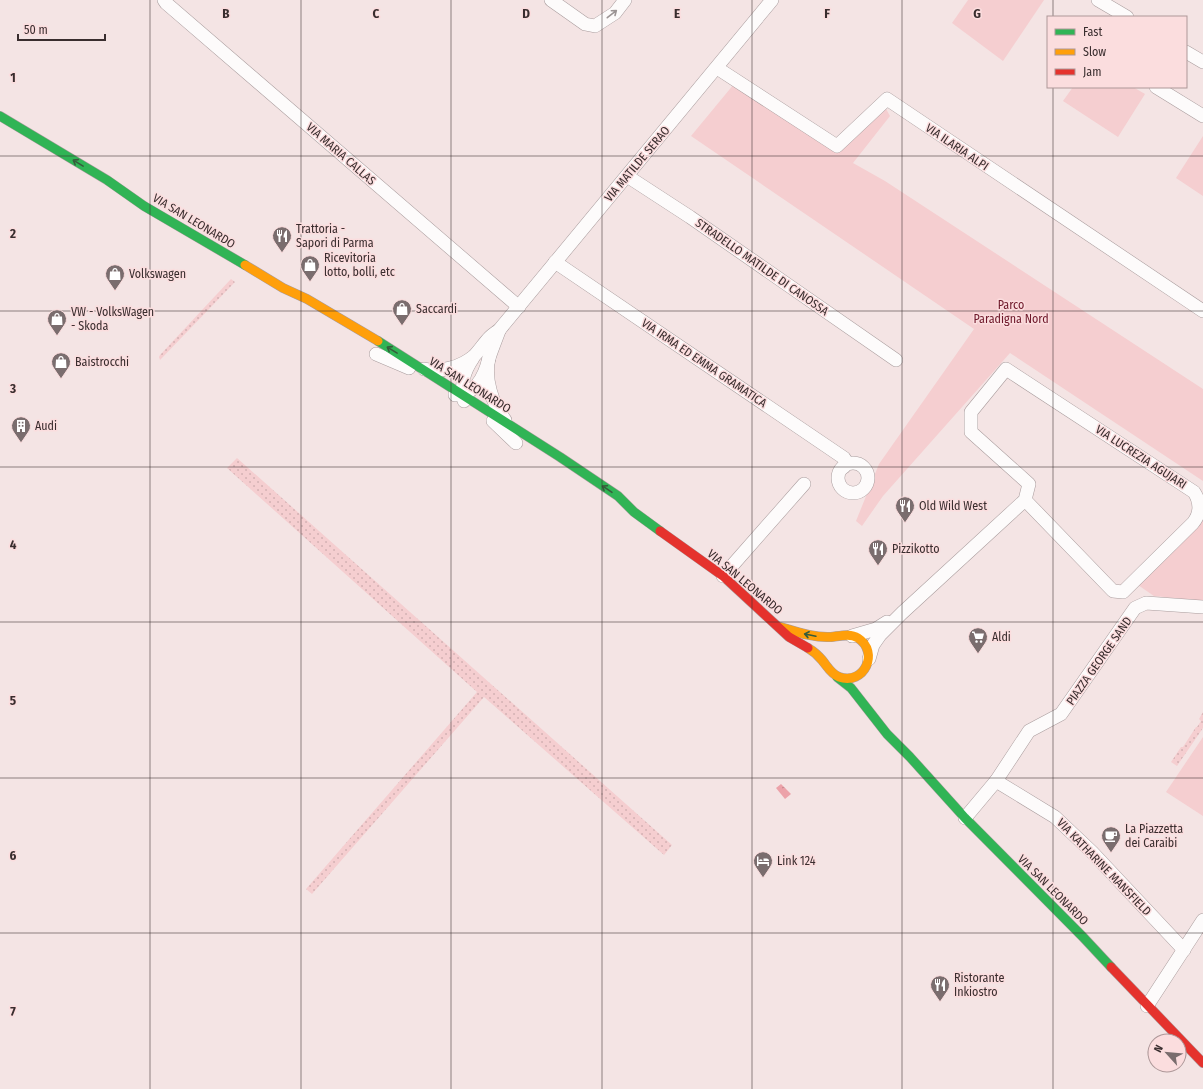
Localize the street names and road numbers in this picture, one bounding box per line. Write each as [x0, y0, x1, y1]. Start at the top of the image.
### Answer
street label: VIA MARIA CALLAS [303, 120, 379, 188]
street label: VIA ILARIA ALPI [923, 121, 991, 173]
street label: VIA MATILDE SERAO [601, 124, 673, 204]
street label: VIA SAN LEONARDO [150, 191, 238, 251]
street label: STRADELLO MATILDE DI CANOSSA [693, 216, 832, 319]
street label: VIA IRMA ED EMMA GRAMATICA [639, 316, 770, 411]
street label: VIA SAN LEONARDO [427, 354, 513, 416]
street label: VIA LUCREZIA AGUJARI [1093, 422, 1189, 492]
street label: VIA SAN LEONARDO [705, 547, 785, 617]
street label: PIAZZA GEORGE SAND [1063, 614, 1135, 708]
street label: VIA KATHARINE MANSFIELD [1054, 816, 1154, 918]
street label: VIA SAN LEONARDO [1015, 852, 1091, 928]

